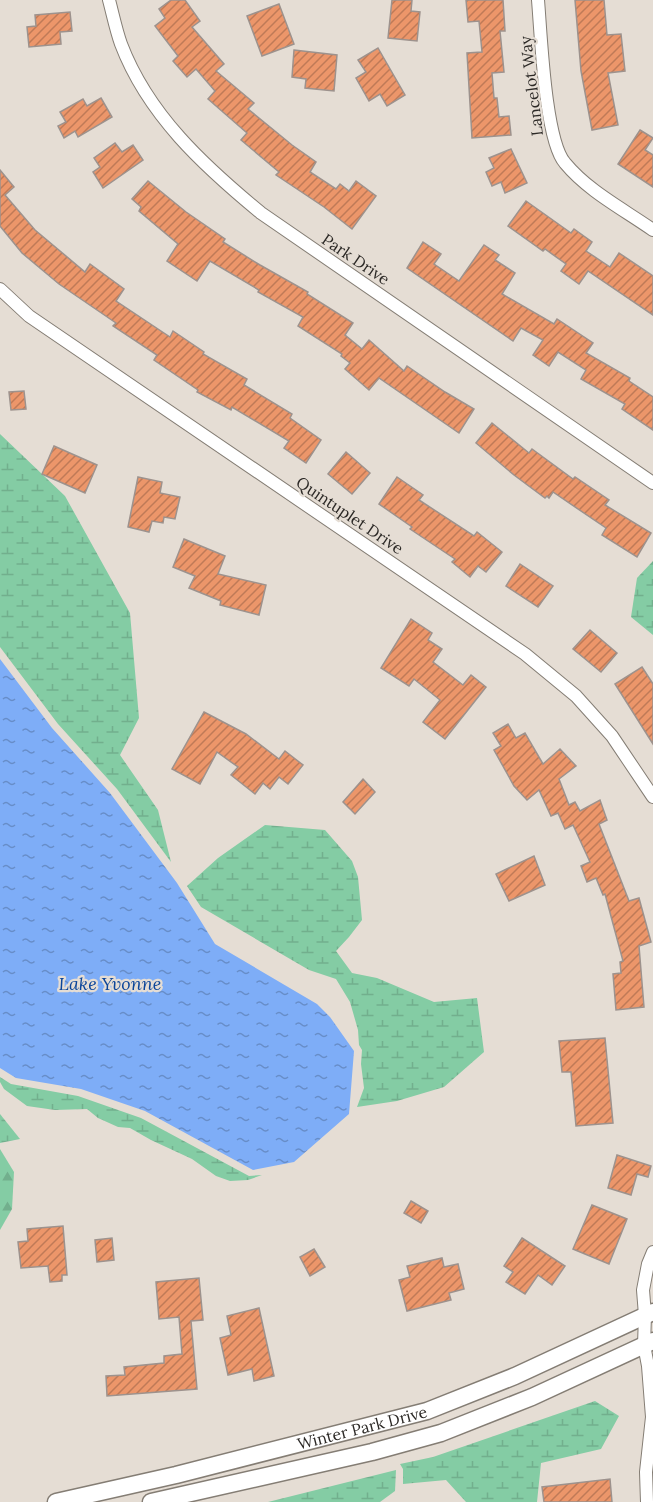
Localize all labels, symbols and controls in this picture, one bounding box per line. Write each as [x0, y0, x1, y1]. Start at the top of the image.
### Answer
street label: Lancelot Way [515, 34, 547, 137]
street label: Park Drive [318, 229, 394, 289]
street label: Quintuplet Drive [293, 472, 408, 558]
water label: Lake Yvonne [59, 972, 161, 995]
street label: Winter Park Drive [295, 1401, 429, 1454]

